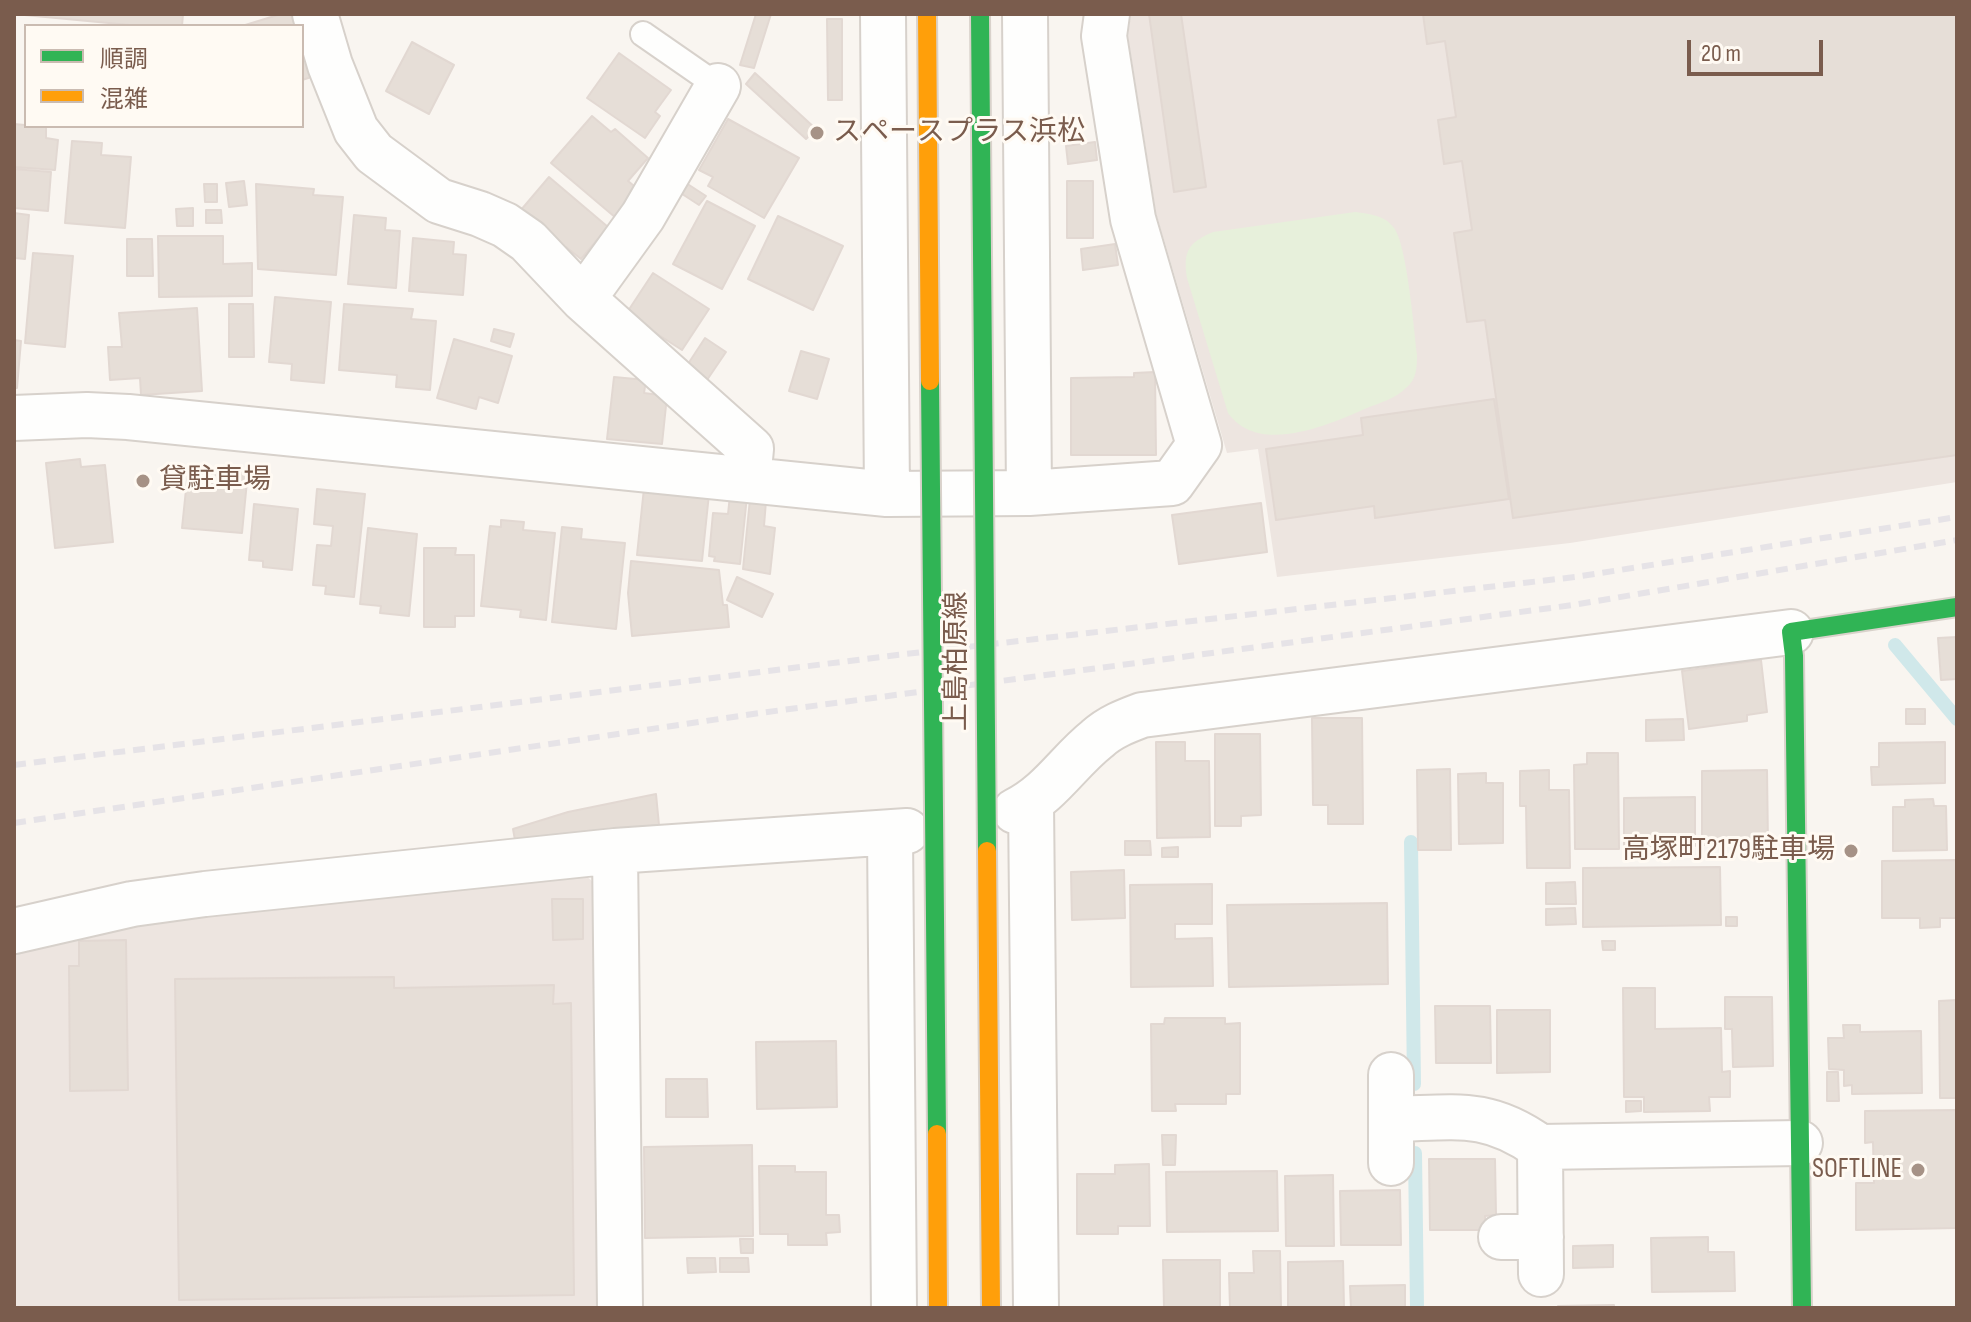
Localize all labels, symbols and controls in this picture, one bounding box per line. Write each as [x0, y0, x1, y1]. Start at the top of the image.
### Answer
legend [24, 24, 304, 128]
scale bar [1691, 24, 1827, 74]
text: 20 m [1701, 39, 1741, 68]
text: 順調 [100, 45, 148, 74]
text: 混雑 [100, 85, 148, 114]
place label: スペースプラス浜松 [833, 116, 1085, 150]
marker: スペースプラス浜松 [808, 124, 826, 142]
place label: 貸駐車場 [159, 464, 271, 498]
marker: 貸駐車場 [134, 472, 152, 490]
street label: 上島柏原線 [941, 591, 975, 731]
place label: 高塚町2179駐車場 [1622, 834, 1835, 868]
marker: 高塚町2179駐車場 [1842, 842, 1860, 860]
place label: SOFTLINE [1812, 1153, 1902, 1187]
marker: SOFTLINE [1909, 1161, 1927, 1179]

